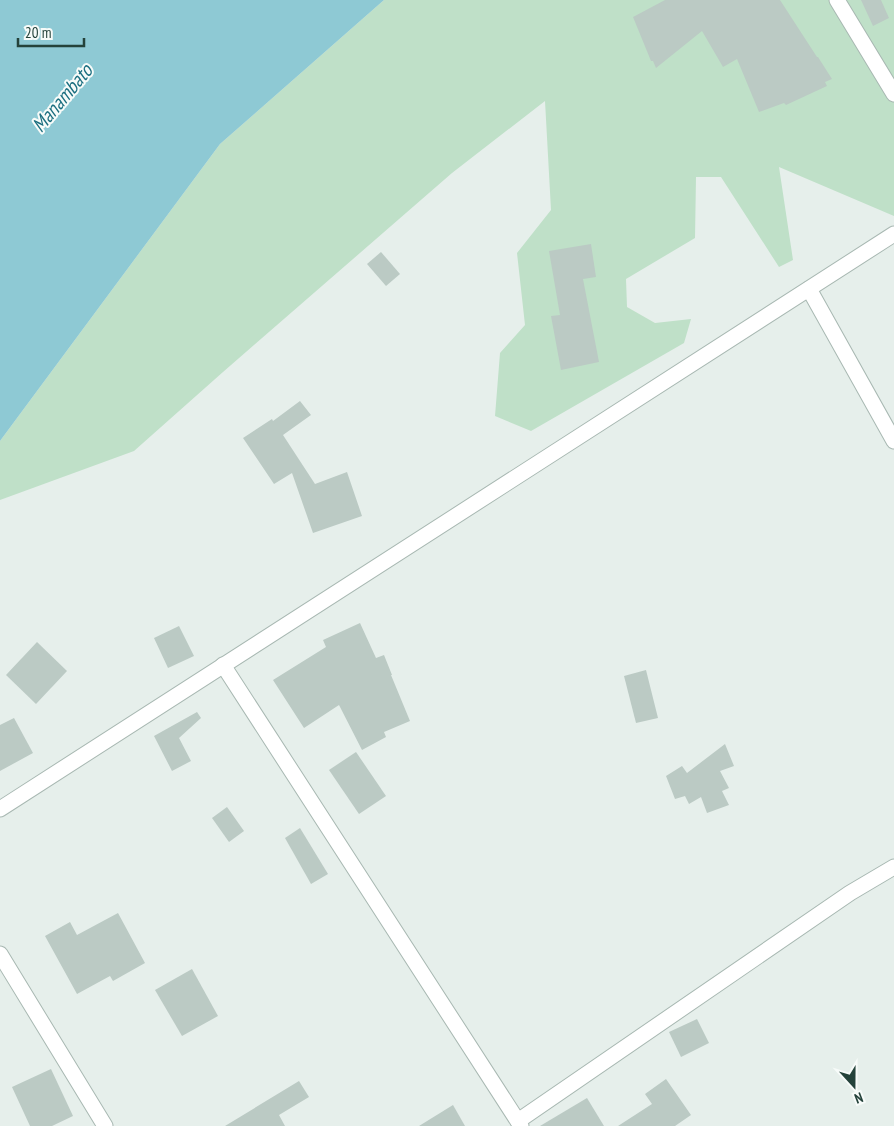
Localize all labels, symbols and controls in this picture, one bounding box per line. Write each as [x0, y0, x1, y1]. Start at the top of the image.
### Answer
scale bar [18, 15, 84, 47]
text: 20 m [25, 23, 51, 42]
water label: Manambato [26, 58, 99, 137]
north arrow [829, 1061, 879, 1111]
text: N [852, 1088, 865, 1108]

